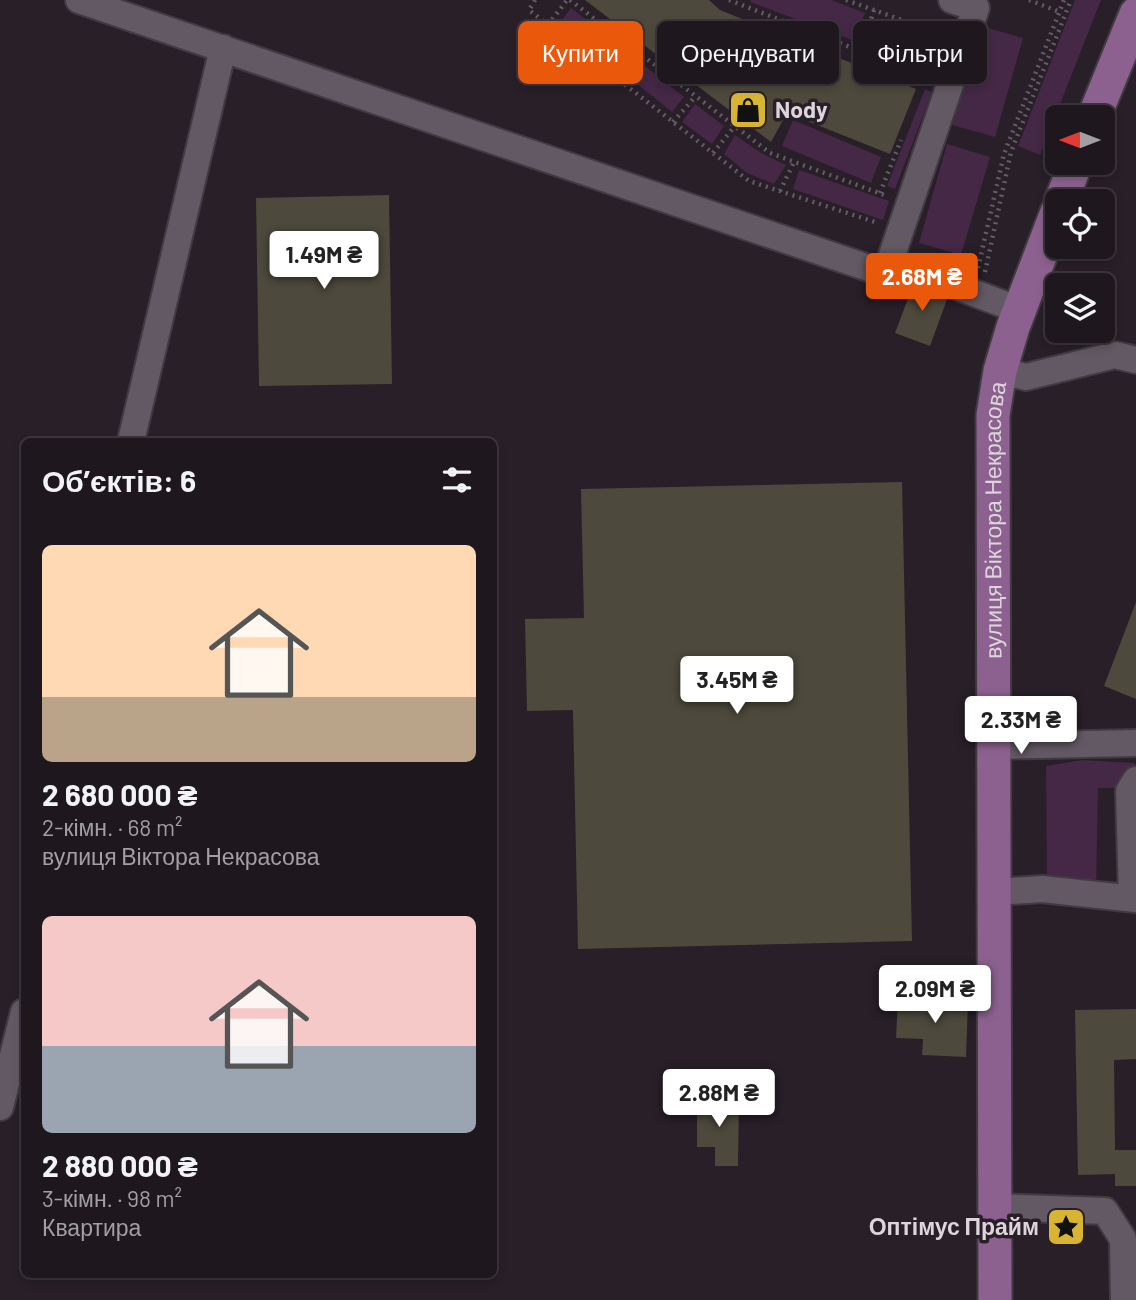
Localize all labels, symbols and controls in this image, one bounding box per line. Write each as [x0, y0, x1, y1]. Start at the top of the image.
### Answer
chip: Купити [518, 21, 643, 84]
chip: Орендувати [657, 21, 839, 84]
chip: Фільтри [853, 21, 987, 84]
shop icon: Nody [727, 89, 769, 131]
place label: Nody [775, 95, 828, 123]
north arrow [1045, 105, 1115, 175]
map controls [1045, 105, 1115, 343]
button: locate [1045, 189, 1115, 259]
pin: 1.49M ₴ [259, 232, 389, 291]
text: 1.49M ₴ [286, 240, 362, 268]
pin: 2.68M ₴ [857, 254, 987, 313]
text: 2.68M ₴ [882, 262, 962, 290]
button: layers [1045, 273, 1115, 343]
street label: вулиця Віктора Некрасова [978, 379, 1011, 659]
icon: filters [438, 461, 476, 499]
text: Об’єктів: 6 [42, 462, 196, 498]
icon: home [196, 590, 322, 716]
pin: 3.45M ₴ [672, 656, 802, 716]
text: 3.45M ₴ [696, 665, 778, 693]
pin: 2.33M ₴ [956, 696, 1086, 756]
text: 2.33M ₴ [981, 705, 1061, 733]
text: 2 680 000 ₴ [42, 776, 198, 812]
text: 2-кімн. · 68 m² [42, 813, 182, 841]
text: вулиця Віктора Некрасова [42, 842, 320, 870]
icon: home [196, 961, 322, 1087]
pin: 2.09M ₴ [870, 965, 1000, 1025]
text: 2.09M ₴ [895, 974, 975, 1002]
pin: 2.88M ₴ [654, 1070, 784, 1129]
text: 2.88M ₴ [679, 1078, 759, 1106]
text: 2 880 000 ₴ [42, 1147, 198, 1183]
text: 3-кімн. · 98 m² [42, 1184, 182, 1212]
place icon: Оптімус Прайм [1045, 1206, 1087, 1248]
place label: Оптімус Прайм [869, 1212, 1039, 1240]
text: Квартира [42, 1213, 141, 1241]

